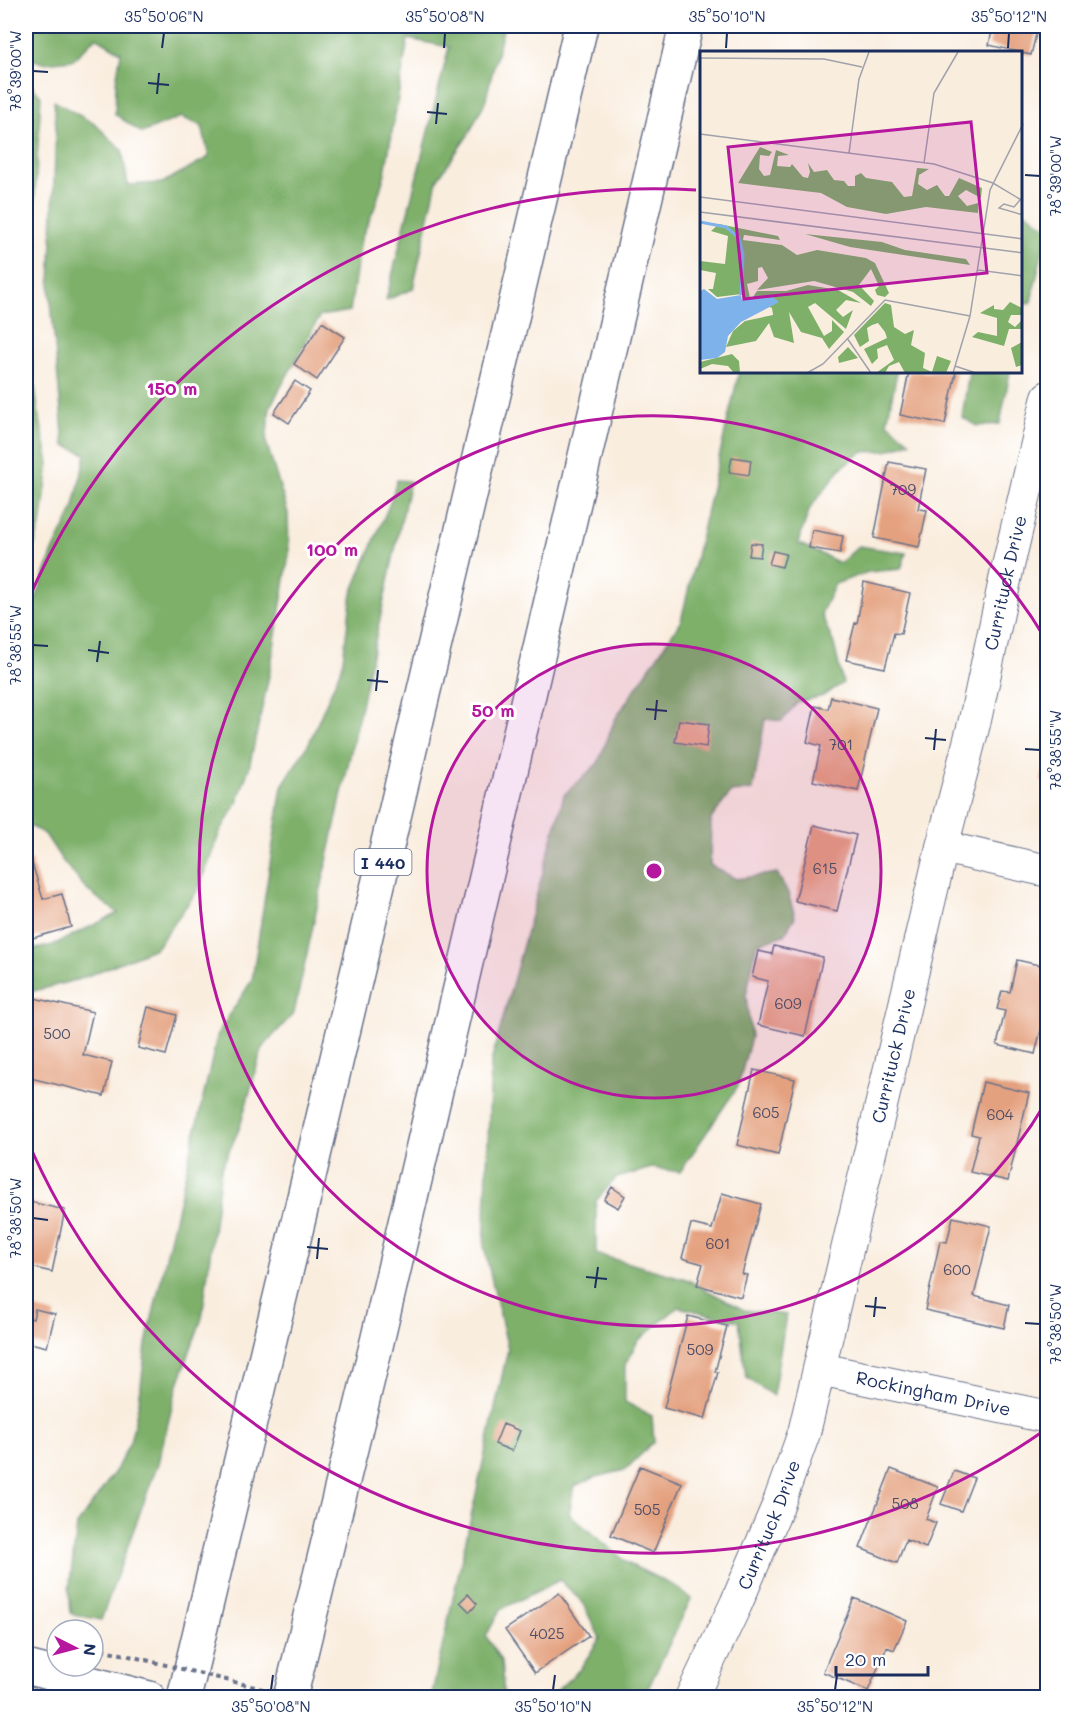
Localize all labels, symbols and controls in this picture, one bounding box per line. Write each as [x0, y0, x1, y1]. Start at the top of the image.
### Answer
text: 35°50'06"N [124, 6, 204, 26]
text: 35°50'08"N [405, 6, 485, 26]
text: 35°50'10"N [689, 6, 765, 26]
text: 35°50'12"N [971, 6, 1047, 26]
text: 78°39'00"W [5, 30, 25, 112]
inset map [700, 51, 1022, 374]
text: 78°39'00"W [1045, 135, 1065, 217]
text: 150 m [147, 376, 197, 400]
house number: 709 [890, 479, 916, 499]
street label: Currituck Drive [978, 513, 1032, 652]
text: 100 m [306, 537, 358, 561]
text: 78°38'55"W [5, 605, 25, 685]
text: 50 m [472, 698, 514, 722]
text: 78°38'55"W [1045, 710, 1065, 790]
house number: 701 [829, 734, 853, 754]
road number: I 440 [354, 849, 412, 875]
house number: 615 [813, 858, 837, 878]
centre of rings [644, 861, 664, 881]
street label: Currituck Drive [865, 986, 920, 1125]
house number: 609 [774, 993, 802, 1013]
house number: 500 [43, 1023, 71, 1043]
house number: 605 [752, 1102, 780, 1122]
house number: 604 [986, 1104, 1014, 1124]
text: 78°38'50"W [5, 1178, 25, 1258]
house number: 601 [705, 1233, 731, 1253]
house number: 600 [943, 1259, 971, 1279]
text: 78°38'50"W [1045, 1284, 1065, 1364]
house number: 509 [687, 1339, 714, 1359]
street label: Rockingham Drive [854, 1365, 1013, 1421]
street label: Currituck Drive [732, 1457, 805, 1593]
house number: 508 [891, 1493, 919, 1513]
house number: 505 [634, 1499, 660, 1519]
north arrow [45, 1618, 105, 1678]
house number: 4025 [529, 1623, 565, 1643]
scale bar [836, 1639, 928, 1677]
text: N [79, 1642, 101, 1657]
text: 20 m [845, 1647, 886, 1671]
text: 35°50'08"N [231, 1696, 311, 1716]
text: 35°50'10"N [515, 1696, 591, 1716]
text: 35°50'12"N [797, 1696, 873, 1716]

